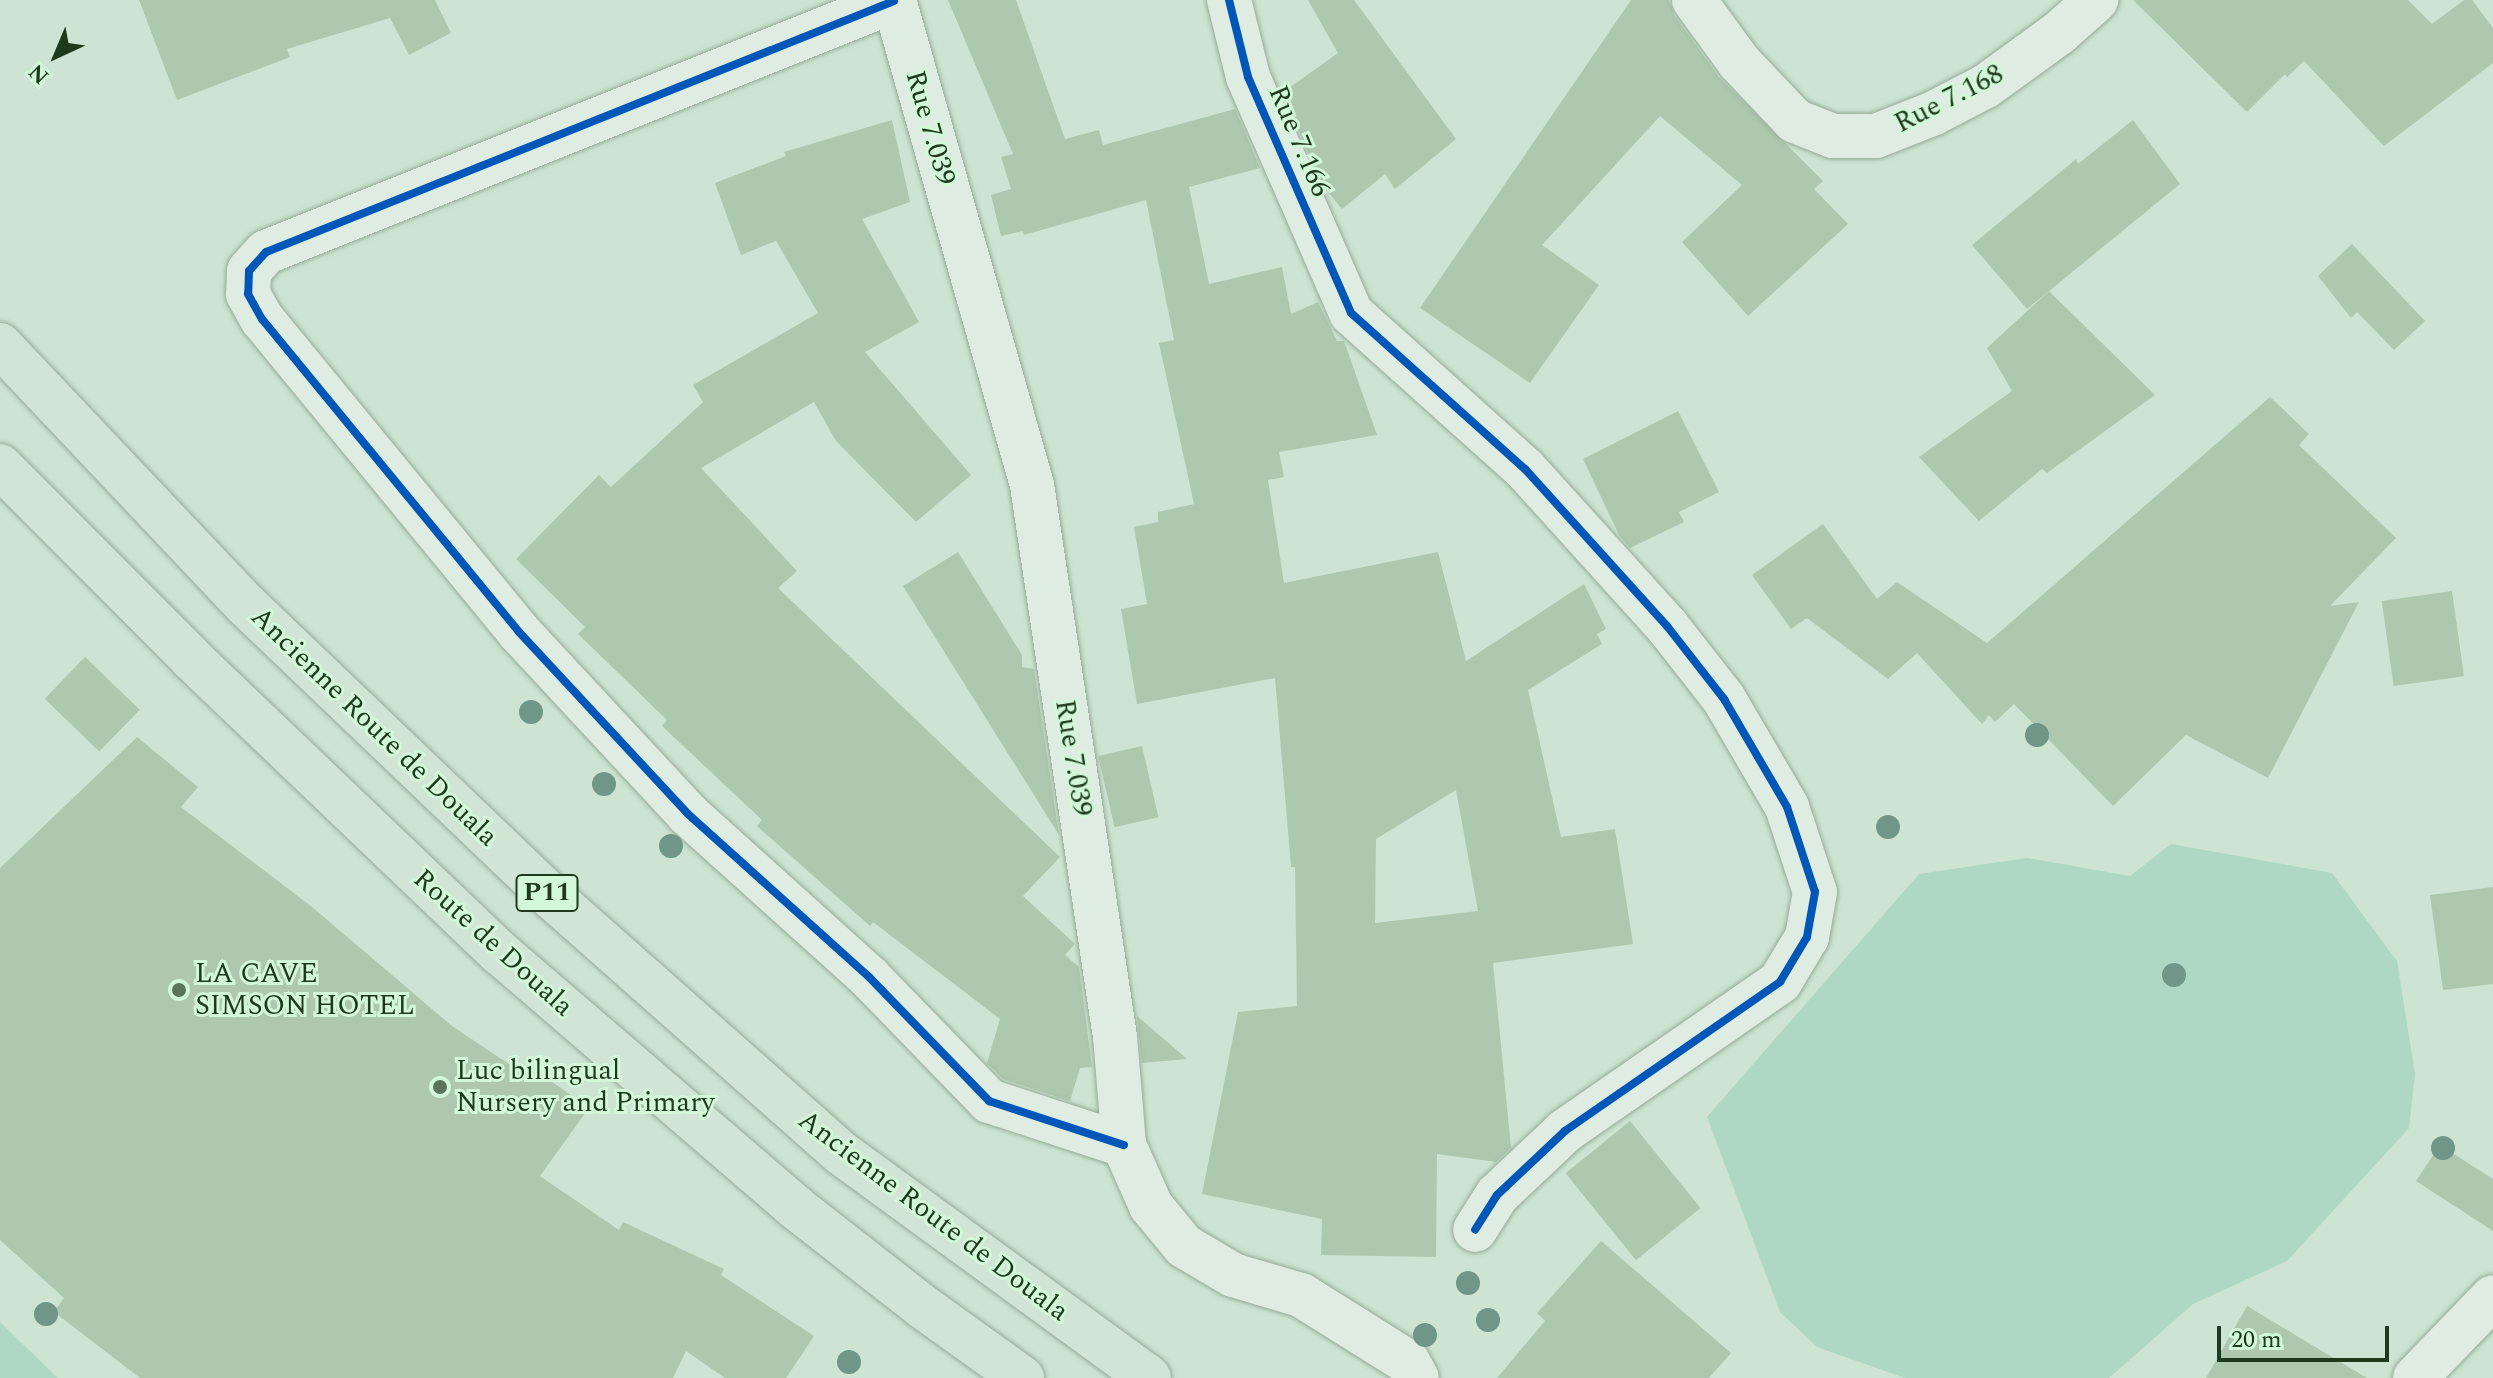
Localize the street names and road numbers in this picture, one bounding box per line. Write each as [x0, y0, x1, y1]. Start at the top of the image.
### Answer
street label: Rue 7.168 [1889, 57, 2009, 141]
street label: Rue 7.039 [898, 67, 962, 189]
street label: Rue 7.166 [1261, 80, 1337, 202]
street label: Ancienne Route de Douala [244, 600, 504, 854]
street label: Rue 7.039 [1047, 697, 1099, 819]
street label: Route de Douala [406, 862, 580, 1024]
road number: P11 [515, 871, 579, 915]
street label: Ancienne Route de Douala [791, 1103, 1075, 1329]

